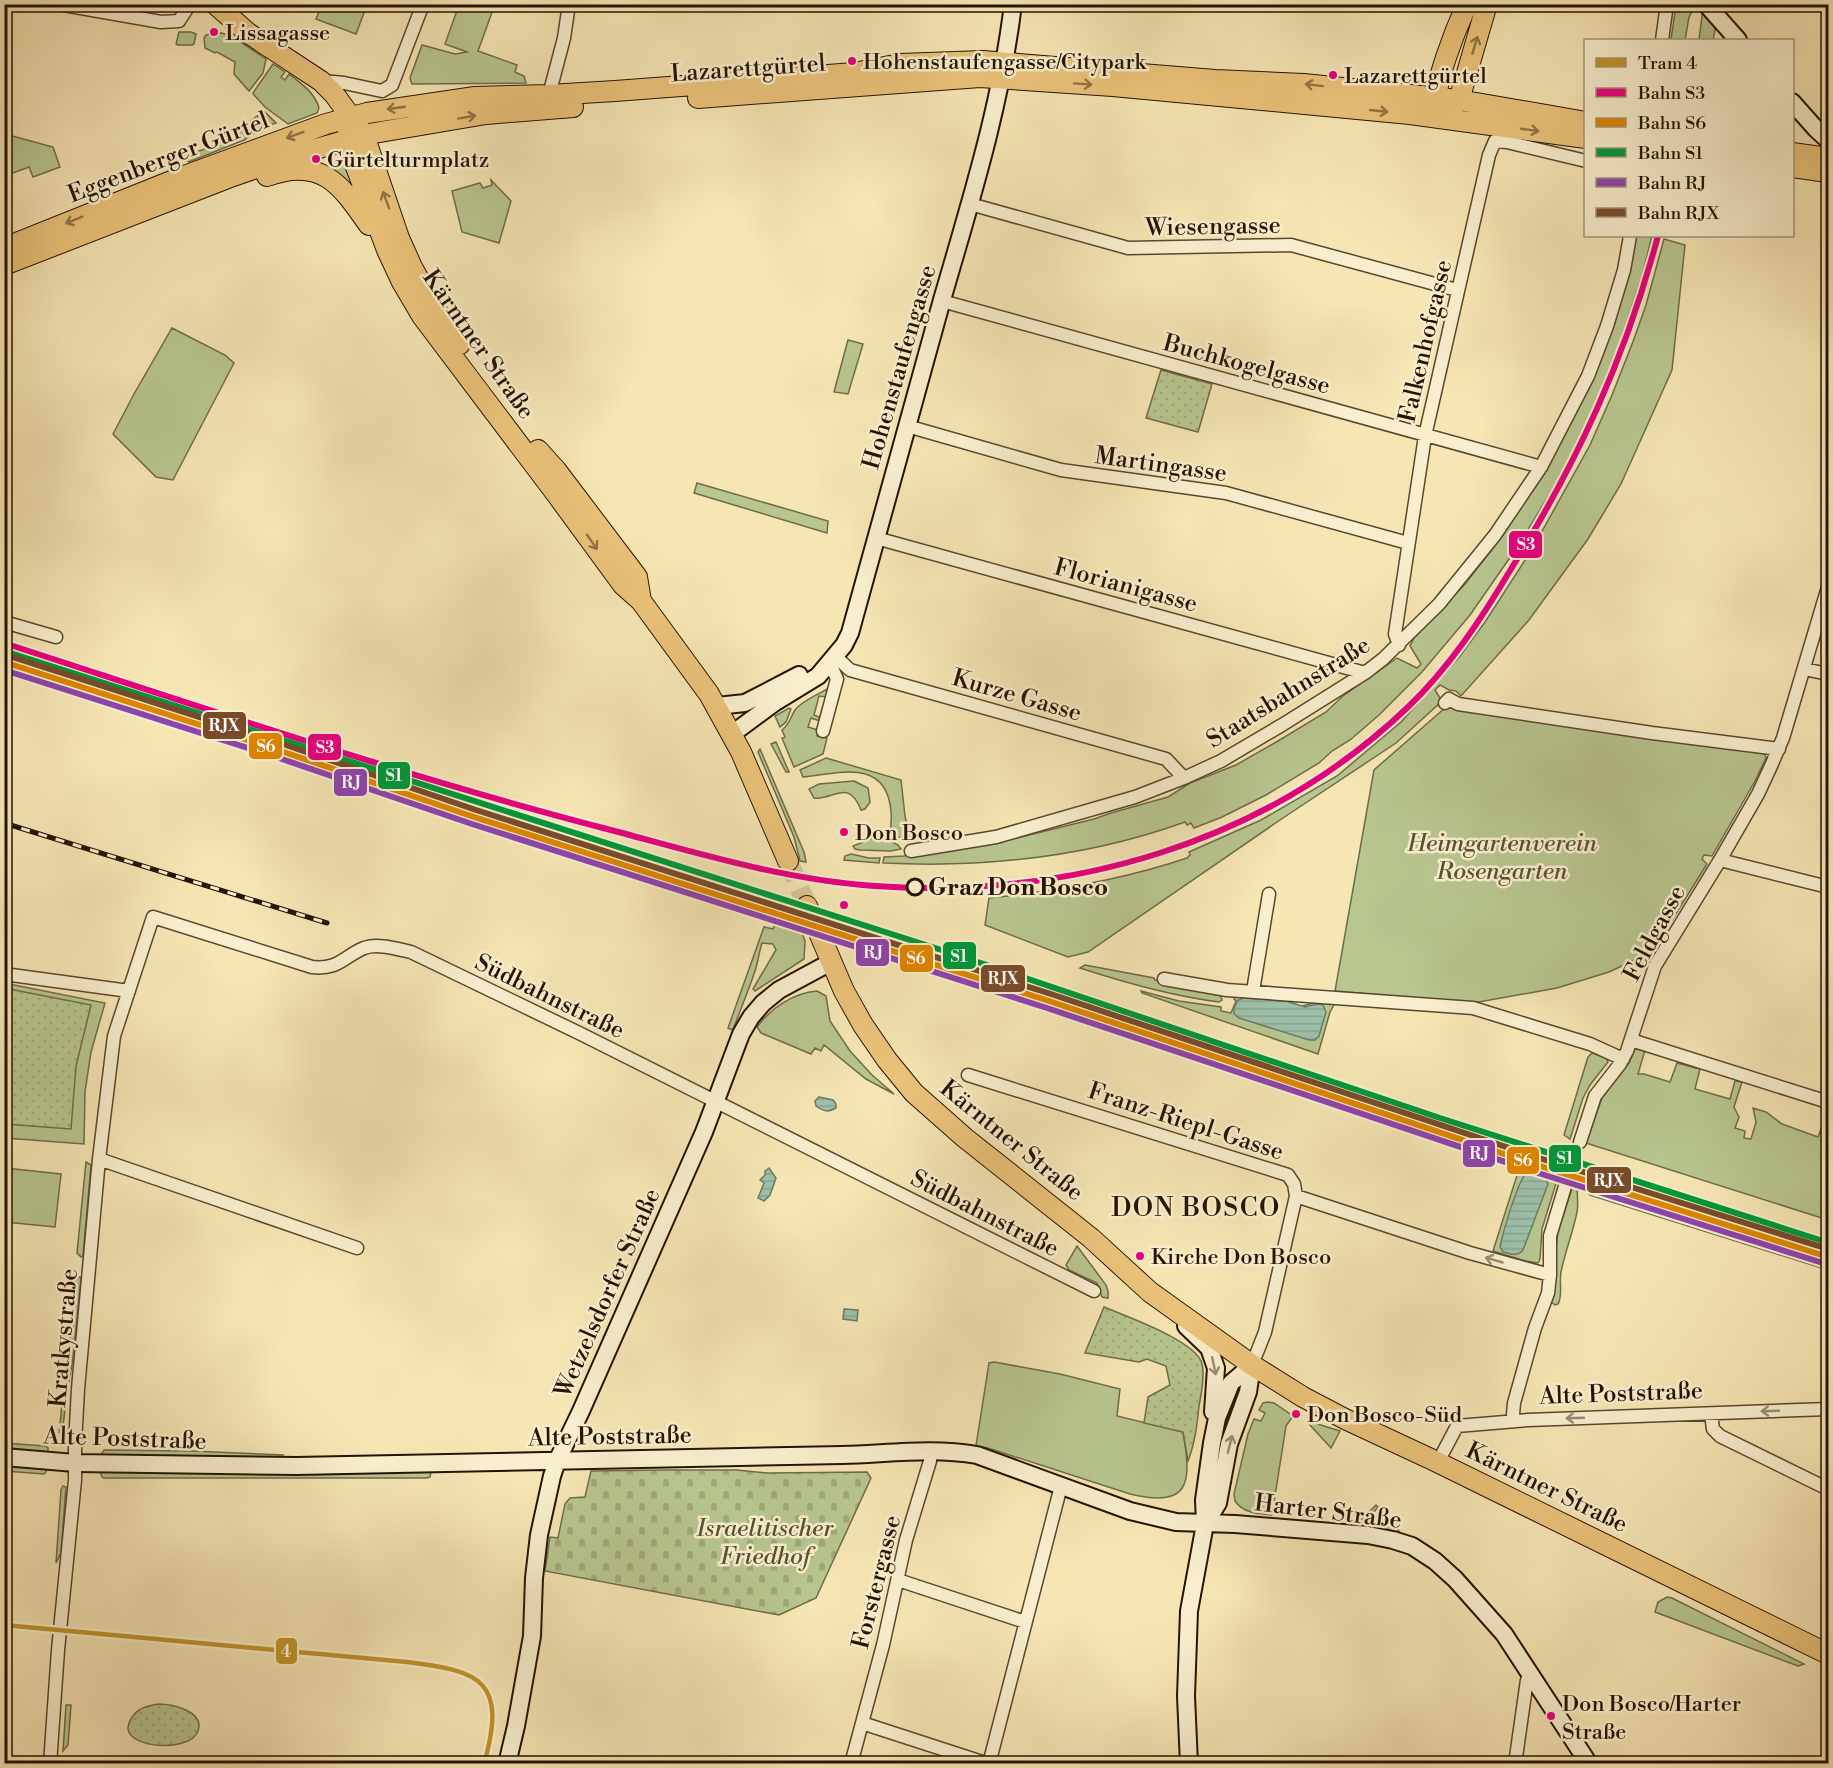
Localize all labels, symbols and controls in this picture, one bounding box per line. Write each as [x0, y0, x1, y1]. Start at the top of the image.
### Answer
place label: Lissagasse [225, 20, 330, 47]
marker: Lissagasse [208, 26, 220, 38]
one-way arrow [1470, 36, 1481, 55]
legend [1584, 39, 1794, 237]
street label: Lazarettgürtel [669, 49, 827, 89]
place label: Hohenstaufengasse/Citypark [863, 49, 1147, 76]
text: Tram 4 [1638, 52, 1697, 75]
marker: Hohenstaufengasse/Citypark [846, 55, 858, 67]
place label: Lazarettgürtel [1344, 63, 1487, 90]
marker: Lazarettgürtel [1327, 69, 1339, 81]
one-way arrow [1072, 79, 1092, 90]
one-way arrow [1305, 79, 1324, 90]
text: Bahn S3 [1637, 82, 1705, 105]
one-way arrow [387, 103, 406, 114]
street label: Eggenberger Gürtel [64, 106, 273, 210]
one-way arrow [1369, 106, 1389, 117]
one-way arrow [456, 111, 476, 122]
text: Bahn S6 [1637, 112, 1706, 135]
one-way arrow [1520, 125, 1540, 136]
one-way arrow [286, 131, 305, 142]
text: Bahn S1 [1637, 142, 1703, 165]
place label: Gürtelturmplatz [327, 147, 489, 174]
marker: Gürtelturmplatz [310, 153, 322, 165]
text: Bahn RJ [1637, 172, 1707, 195]
one-way arrow [380, 191, 391, 210]
text: Bahn RJX [1637, 202, 1720, 225]
street label: Wiesengasse [1144, 211, 1281, 243]
one-way arrow [65, 215, 84, 226]
street label: Falkenhofgasse [1393, 257, 1459, 426]
street label: Hohenstaufengasse [856, 262, 943, 473]
street label: Kärntner Straße [415, 264, 541, 425]
street label: Buchkogelgasse [1159, 328, 1334, 402]
street label: Martingasse [1093, 441, 1229, 489]
line badge: S3 [1508, 530, 1543, 559]
one-way arrow [586, 533, 598, 550]
text: S3 [1517, 535, 1536, 555]
street label: Florianigasse [1051, 552, 1201, 620]
street label: Staatsbahnstraße [1201, 630, 1376, 755]
street label: Kurze Gasse [948, 663, 1085, 729]
line badge: RJX [202, 711, 247, 740]
text: RJX [208, 716, 240, 736]
line badge: S6 [248, 732, 283, 760]
line badge: S3 [307, 733, 342, 761]
text: S6 [256, 737, 276, 757]
text: S3 [316, 738, 335, 758]
line badge: S1 [377, 761, 411, 790]
text: S1 [386, 766, 403, 786]
line badge: RJ [333, 768, 368, 797]
text: RJ [341, 773, 361, 793]
place label: Don Bosco [855, 820, 963, 847]
marker: Don Bosco [838, 826, 850, 838]
park label: Heimgartenverein Rosengarten [1406, 829, 1597, 887]
place label: Graz Don Bosco [928, 873, 1108, 903]
marker: Graz Don Bosco [906, 878, 924, 896]
street label: Feldgasse [1617, 880, 1693, 987]
unlabelled marker [838, 899, 850, 911]
line badge: RJ [855, 938, 890, 967]
line badge: S1 [942, 941, 977, 970]
text: RJ [863, 943, 883, 963]
line badge: S6 [899, 944, 934, 973]
text: S1 [951, 947, 968, 967]
street label: Südbahnstraße [470, 948, 629, 1046]
text: S6 [906, 949, 926, 969]
line badge: RJX [980, 964, 1026, 993]
text: RJX [987, 969, 1019, 989]
street label: Kärntner Straße [933, 1074, 1089, 1208]
street label: Franz-Riepl-Gasse [1084, 1076, 1287, 1168]
line badge: RJ [1462, 1139, 1496, 1168]
text: RJ [1469, 1144, 1489, 1164]
line badge: S1 [1548, 1144, 1582, 1173]
line badge: S6 [1506, 1146, 1540, 1175]
text: S1 [1557, 1149, 1574, 1169]
text: S6 [1513, 1151, 1533, 1171]
street label: Südbahnstraße [905, 1164, 1064, 1264]
line badge: RJX [1586, 1166, 1632, 1194]
text: RJX [1593, 1171, 1625, 1191]
street label: Wetzelsdorfer Straße [548, 1184, 668, 1404]
district label: DON BOSCO [1111, 1192, 1281, 1224]
place label: Kirche Don Bosco [1151, 1244, 1331, 1271]
marker: Kirche Don Bosco [1134, 1250, 1146, 1262]
one-way arrow [1485, 1254, 1504, 1265]
street label: Kratkystraße [43, 1267, 85, 1409]
one-way arrow [1209, 1356, 1220, 1375]
street label: Alte Poststraße [1538, 1376, 1703, 1412]
place label: Don Bosco-Süd [1307, 1402, 1462, 1429]
one-way arrow [1761, 1406, 1781, 1417]
marker: Don Bosco-Süd [1290, 1408, 1302, 1420]
one-way arrow [1566, 1413, 1586, 1424]
street label: Alte Poststraße [42, 1421, 207, 1457]
street label: Alte Poststraße [527, 1421, 692, 1453]
one-way arrow [1225, 1435, 1237, 1454]
street label: Kärntner Straße [1461, 1436, 1632, 1540]
street label: Harter Straße [1252, 1488, 1403, 1536]
street label: Forstergasse [846, 1512, 908, 1652]
park label: Israelitischer Friedhof [696, 1514, 834, 1572]
line badge: 4 [275, 1637, 298, 1665]
text: 4 [281, 1642, 292, 1662]
place label: Don Bosco/Harter Straße [1562, 1691, 1741, 1746]
marker: Don Bosco/Harter Straße [1545, 1710, 1557, 1722]

